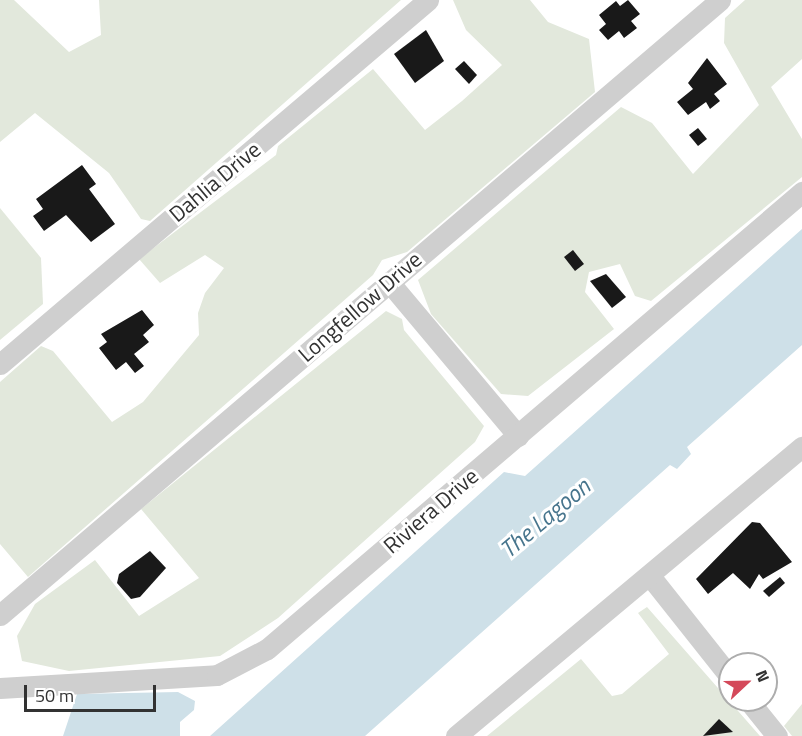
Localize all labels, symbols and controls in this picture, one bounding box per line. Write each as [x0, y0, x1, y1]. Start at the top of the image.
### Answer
street label: Dahlia Drive [164, 136, 266, 228]
street label: Longfellow Drive [293, 246, 427, 368]
street label: Riviera Drive [378, 463, 484, 559]
water label: The Lagoon [494, 472, 596, 564]
north arrow [718, 652, 778, 712]
text: N [750, 666, 776, 686]
scale bar [27, 673, 159, 711]
text: 50 m [35, 682, 74, 709]

